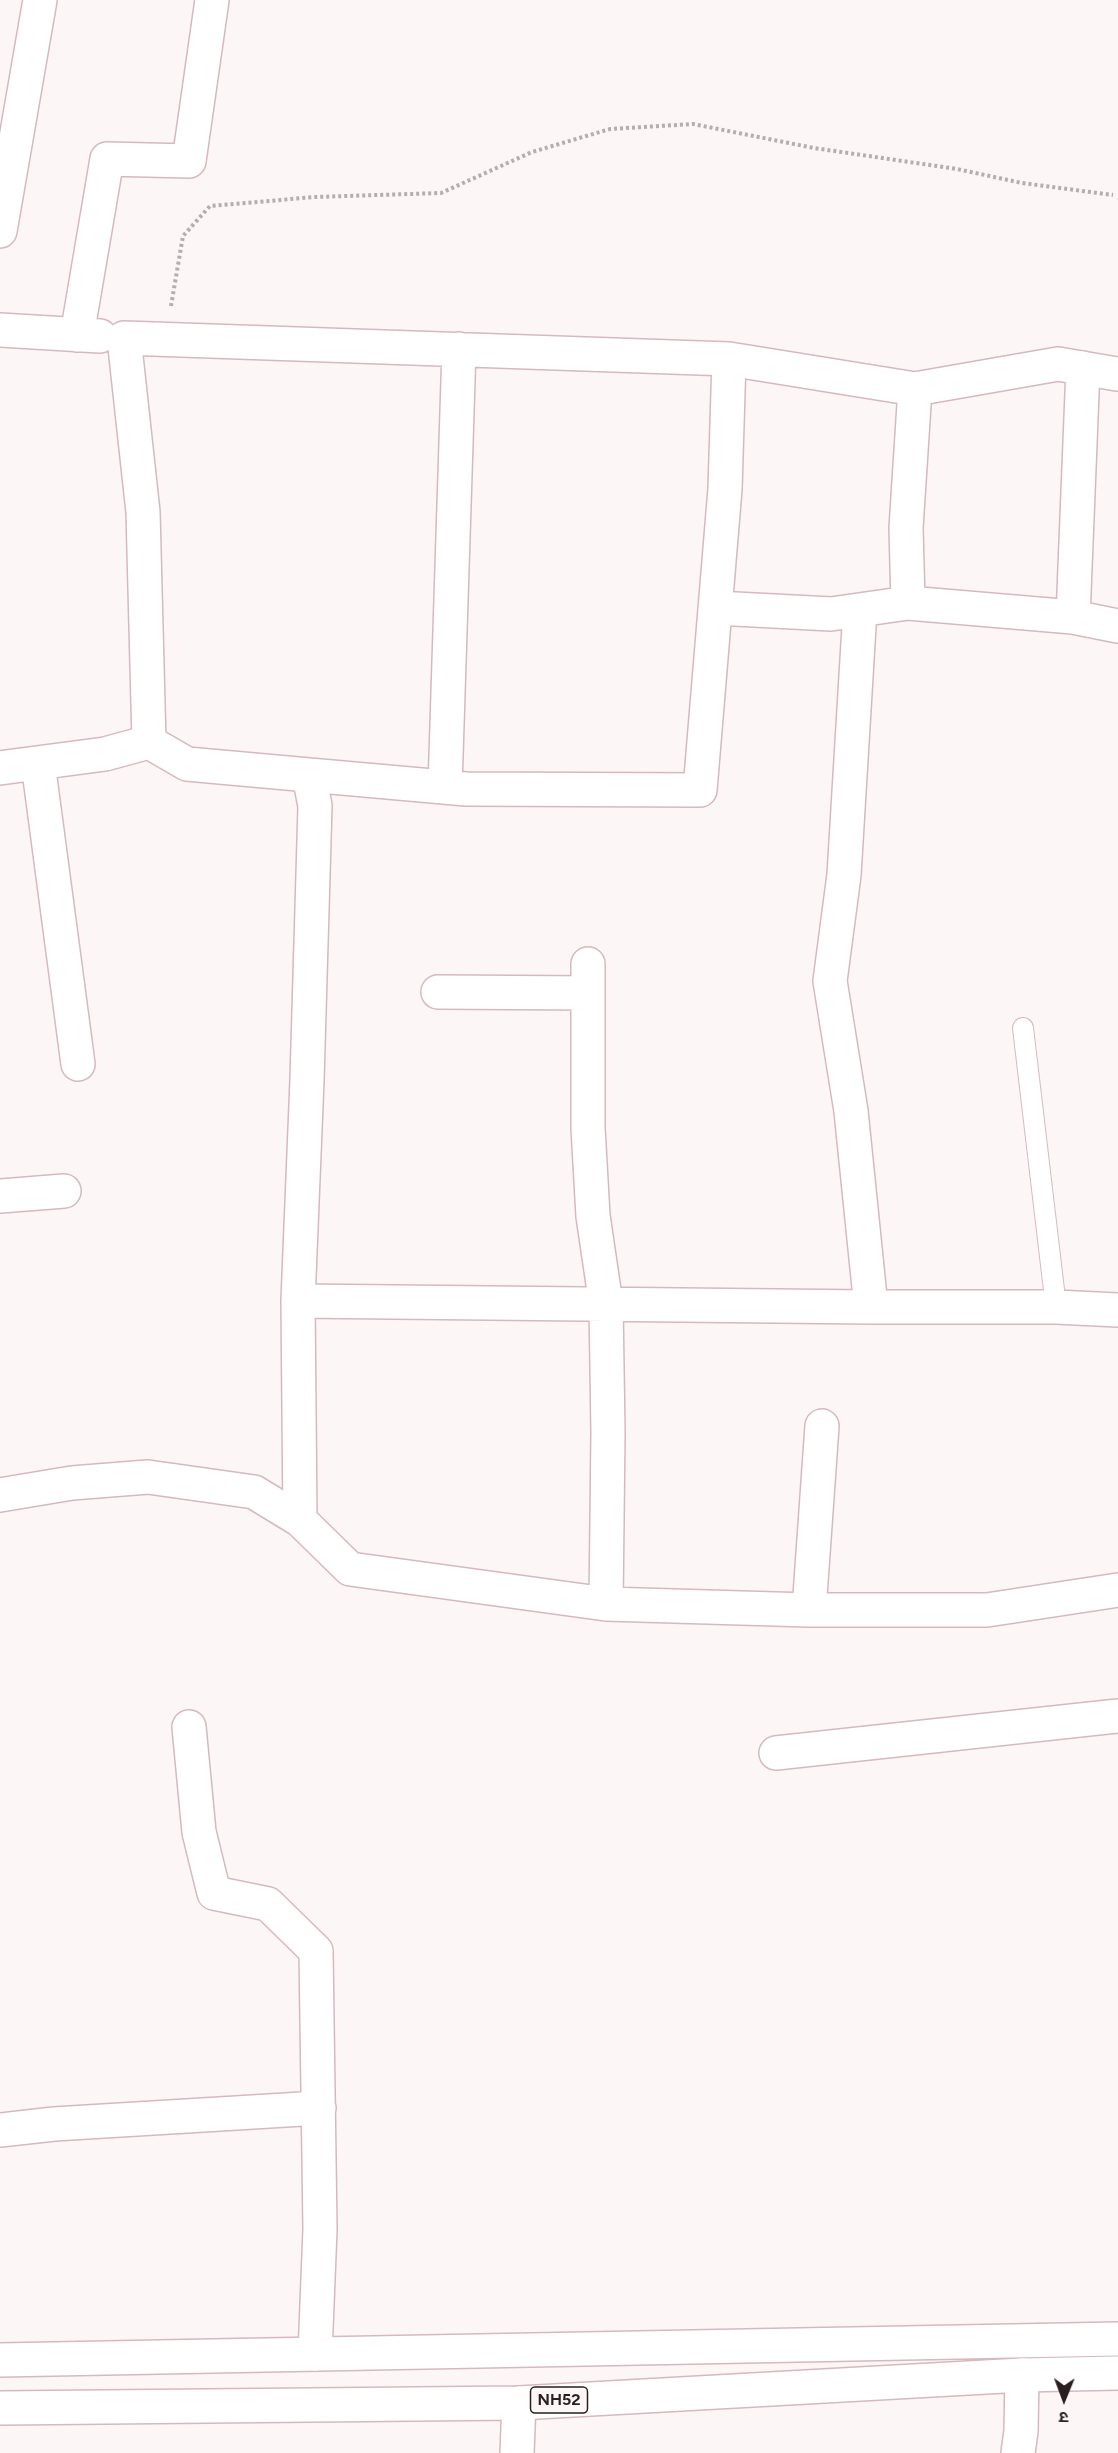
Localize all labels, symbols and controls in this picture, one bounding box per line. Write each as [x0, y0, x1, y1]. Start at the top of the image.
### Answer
north arrow [1034, 2369, 1094, 2429]
road number: NH52 [530, 2387, 588, 2413]
text: उ [1059, 2408, 1069, 2427]

